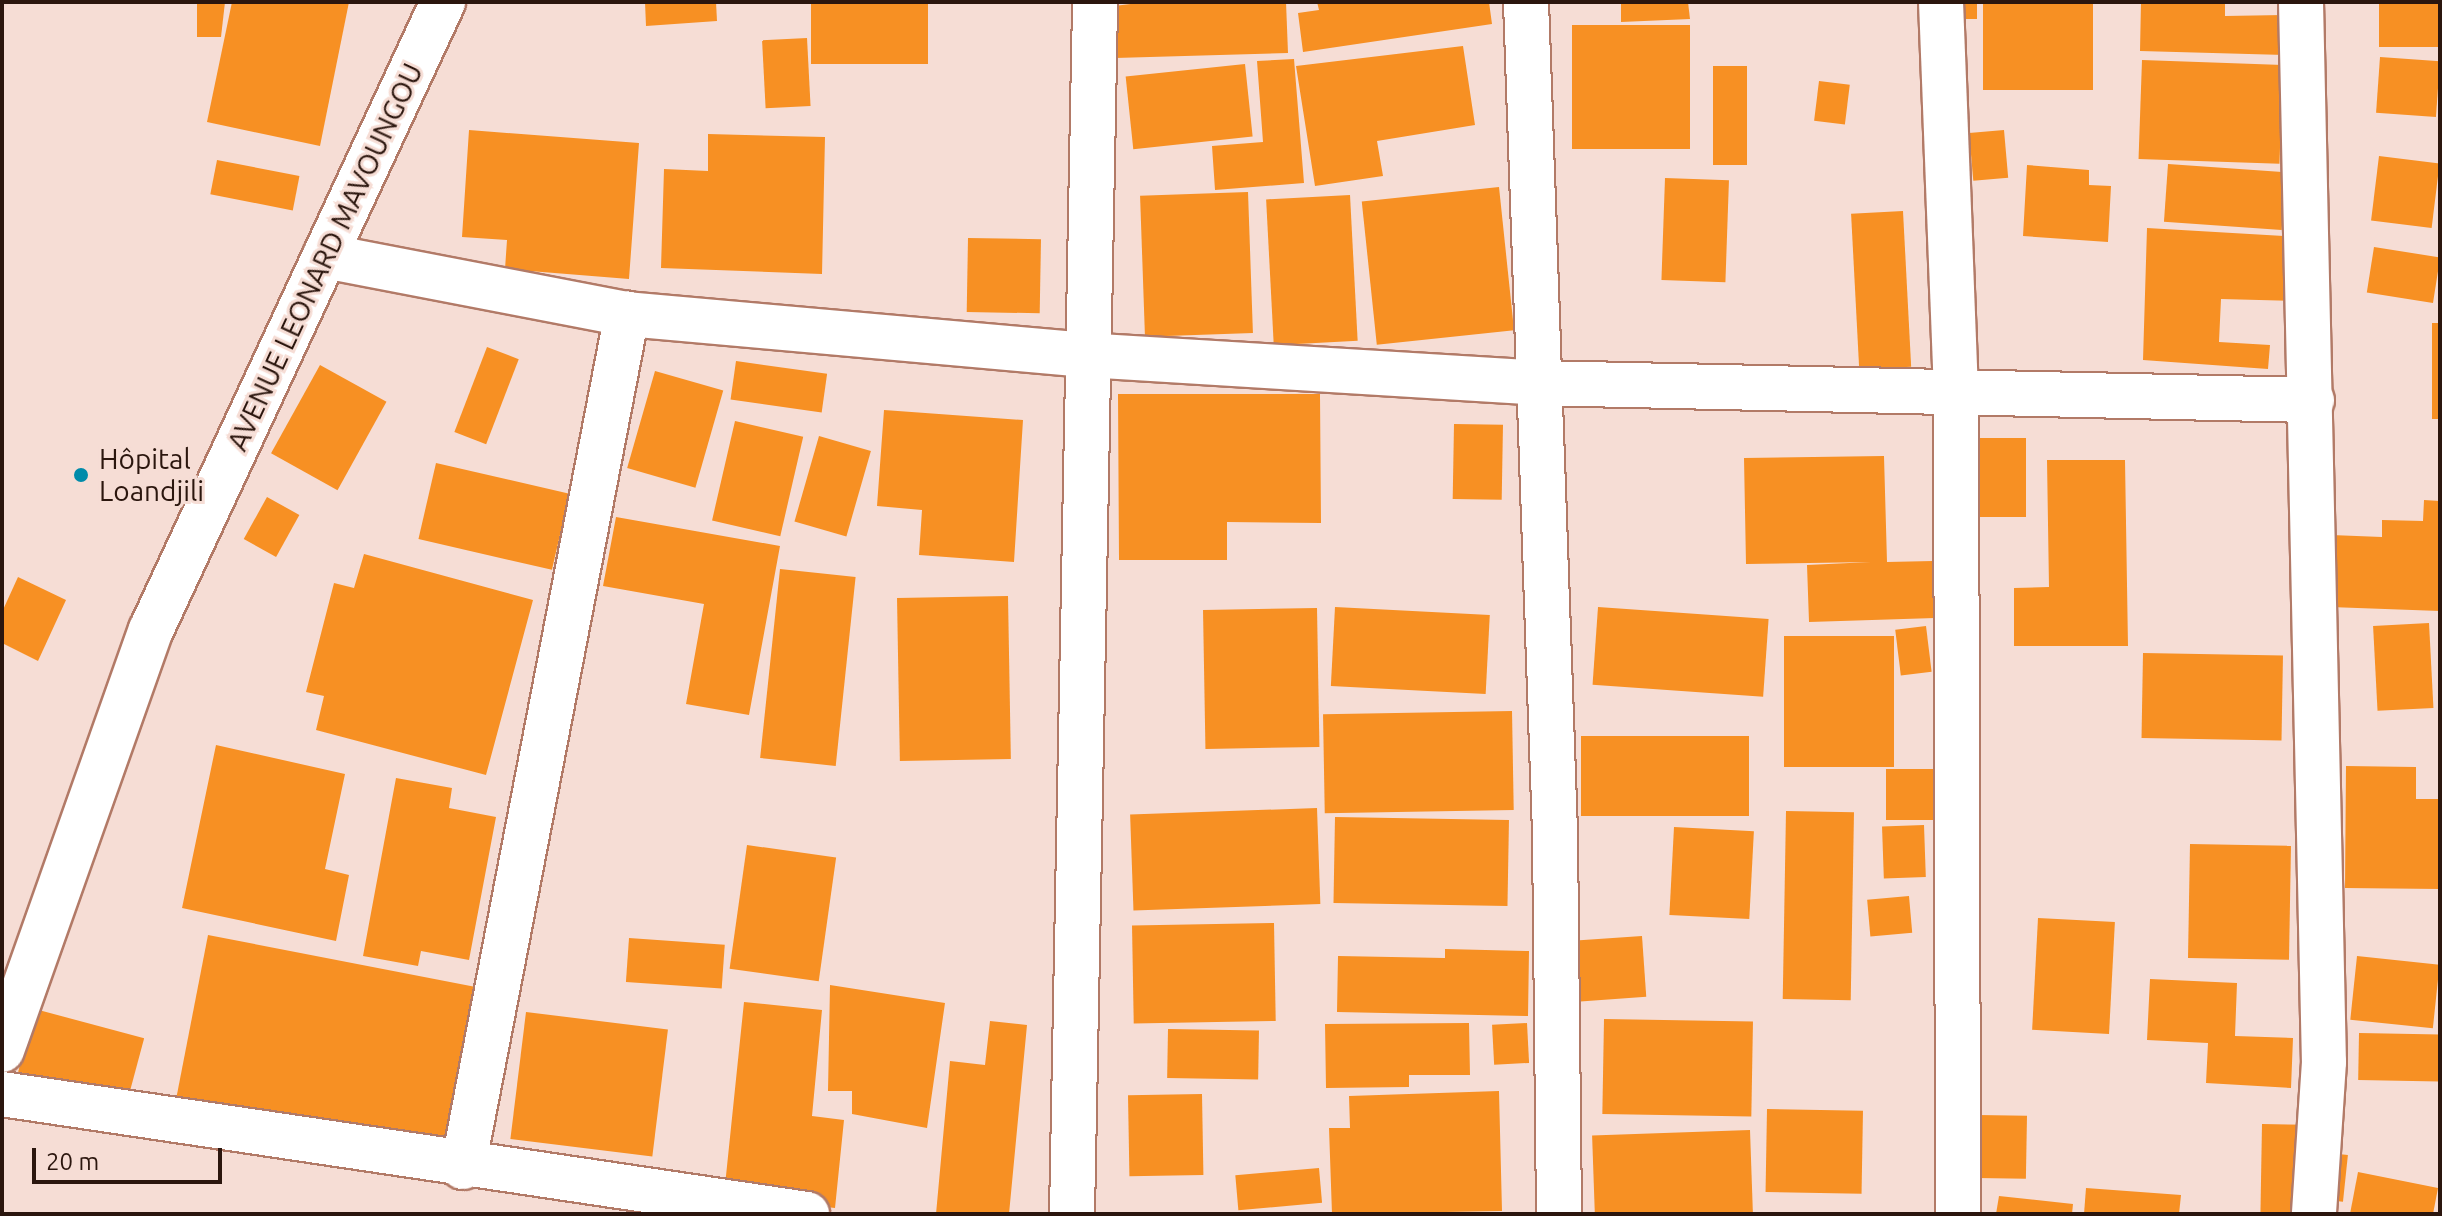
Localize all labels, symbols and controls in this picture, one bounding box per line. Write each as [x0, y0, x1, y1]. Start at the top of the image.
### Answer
street label: AVENUE LEONARD MAVOUNGOU [220, 58, 430, 456]
place label: Hôpital Loandjili [99, 442, 204, 508]
marker: Hôpital Loandjili [70, 464, 92, 486]
scale bar [36, 1132, 226, 1182]
text: 20 m [46, 1148, 99, 1175]

